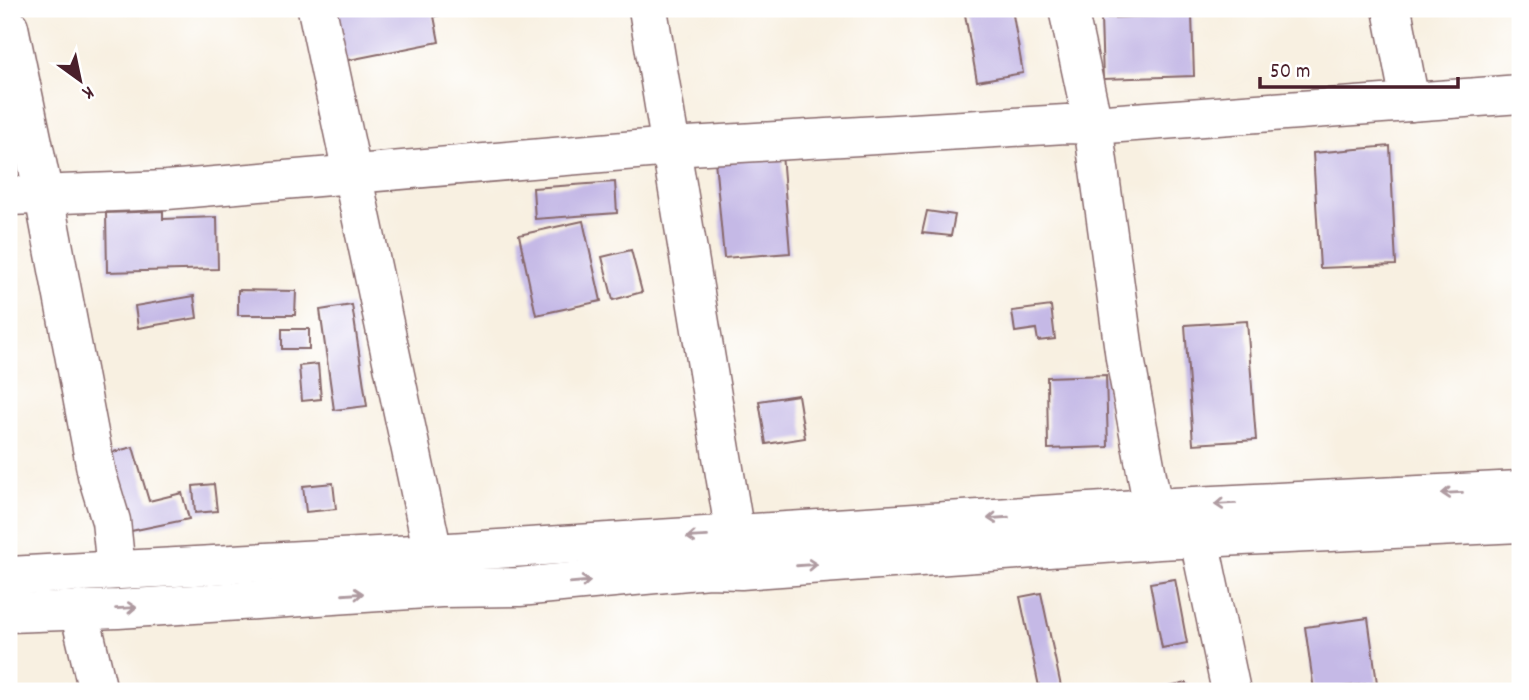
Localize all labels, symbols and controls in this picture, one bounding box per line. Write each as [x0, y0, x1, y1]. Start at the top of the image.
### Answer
north arrow [46, 46, 116, 116]
scale bar [1260, 46, 1457, 90]
text: 50 m [1270, 58, 1310, 88]
text: K [76, 78, 98, 105]
one-way arrow [1441, 487, 1464, 500]
one-way arrow [1214, 498, 1237, 511]
one-way arrow [987, 512, 1010, 525]
one-way arrow [687, 531, 709, 544]
one-way arrow [795, 558, 818, 571]
one-way arrow [568, 575, 591, 588]
one-way arrow [341, 587, 364, 600]
one-way arrow [114, 602, 137, 615]

